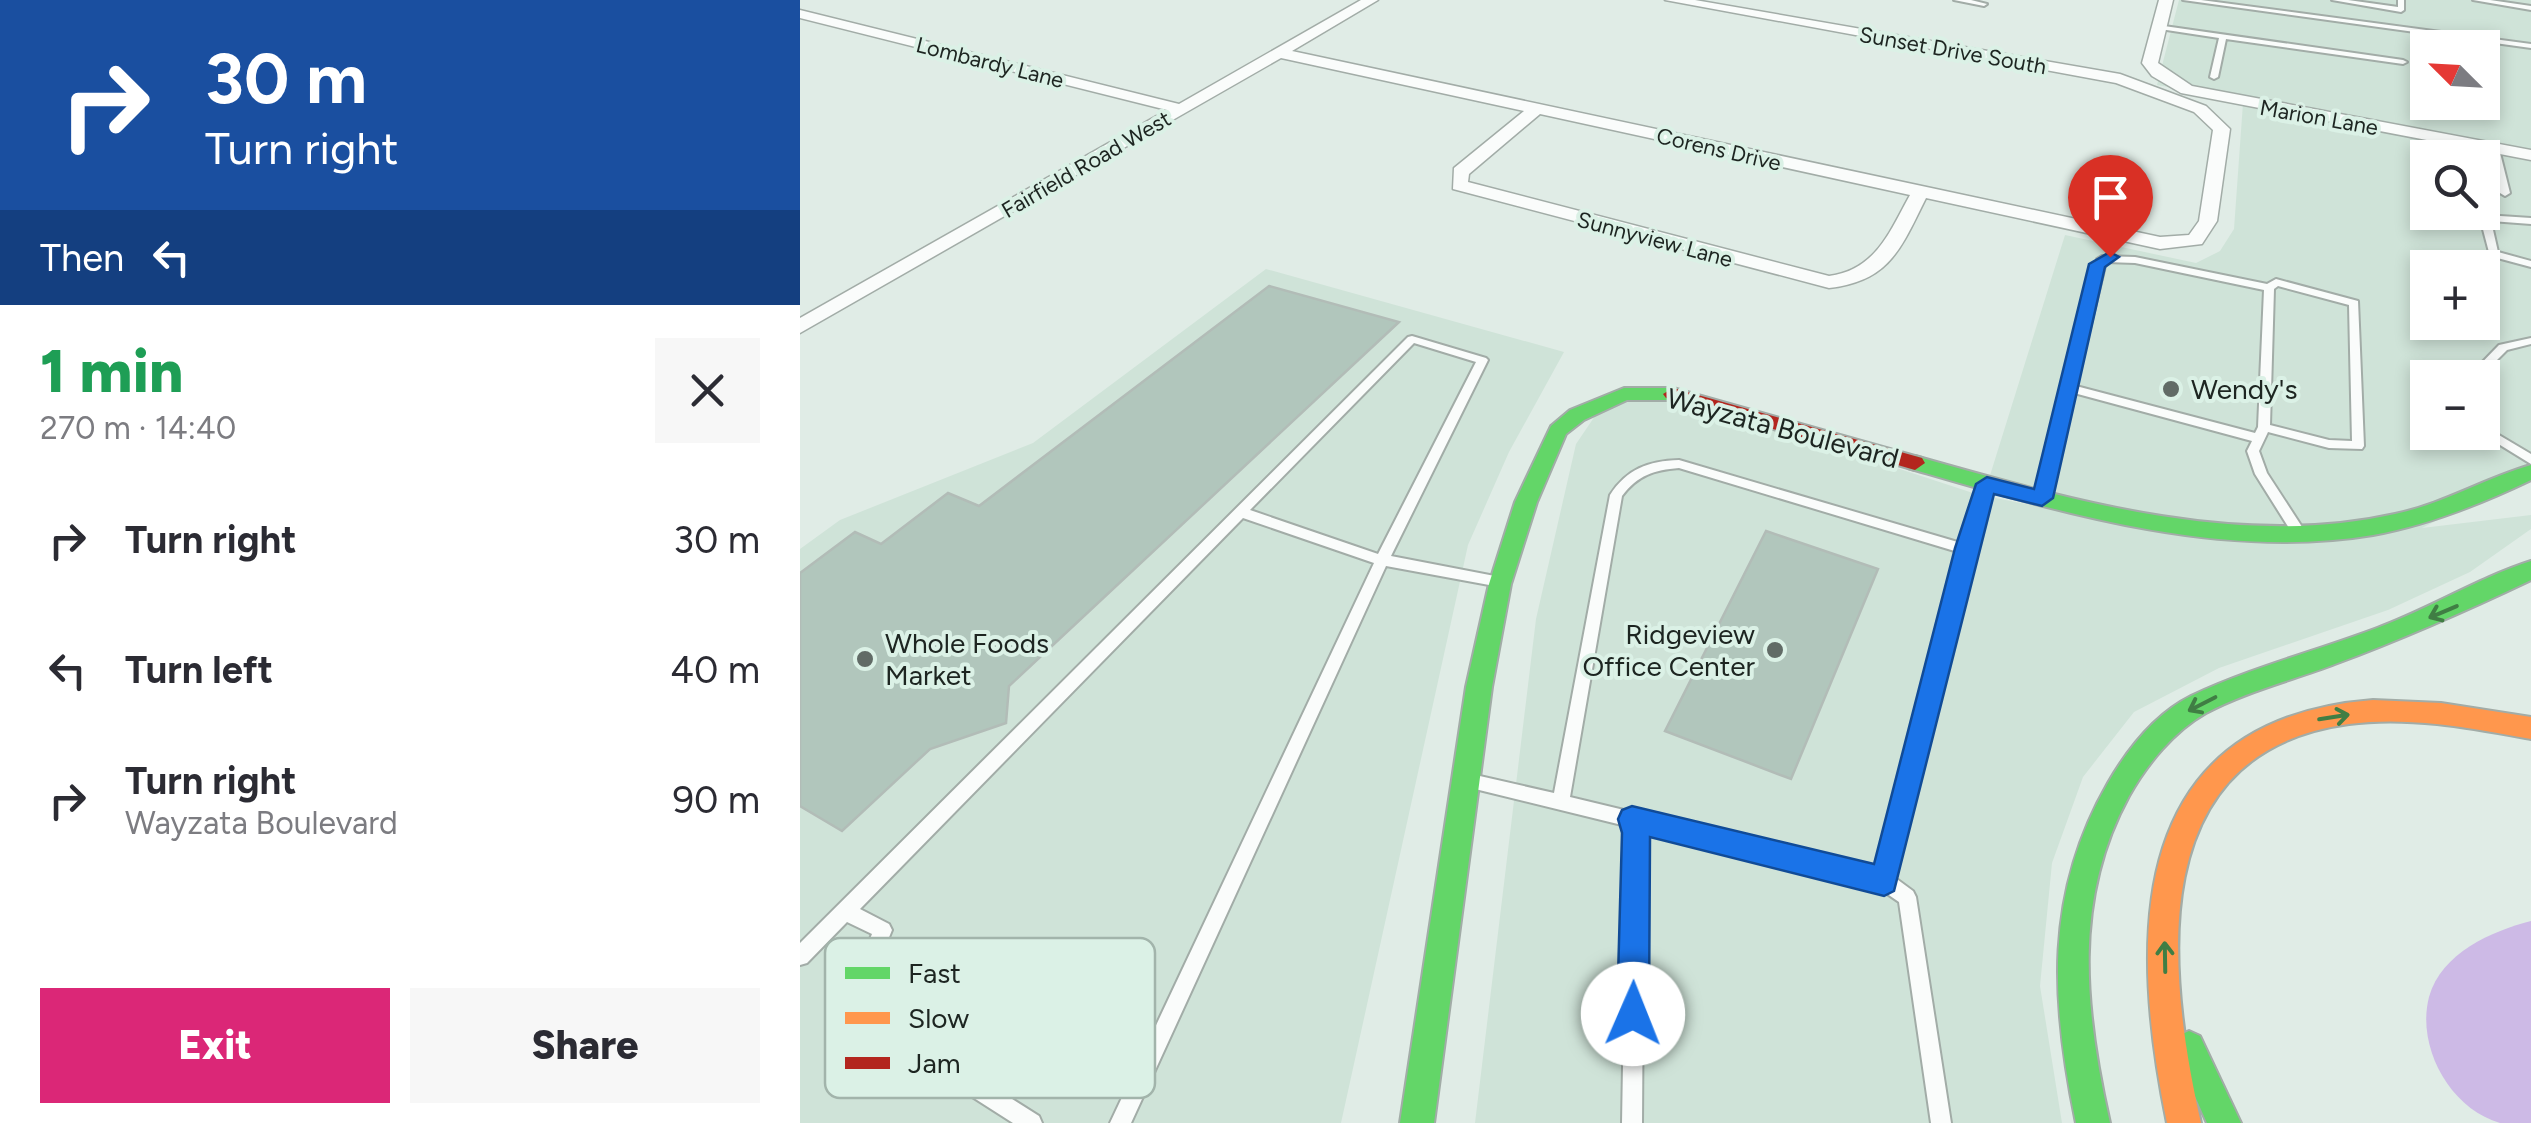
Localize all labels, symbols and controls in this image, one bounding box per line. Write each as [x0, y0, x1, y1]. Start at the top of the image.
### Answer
street label: Sunset Drive South [1857, 21, 2049, 80]
north arrow [2410, 30, 2500, 120]
map controls [2410, 30, 2500, 450]
street label: Lombardy Lane [913, 31, 1067, 94]
text: 30 m [205, 36, 367, 121]
icon: right [40, 40, 170, 170]
street label: Marion Lane [2258, 94, 2380, 141]
street label: Fairfield Road West [997, 105, 1176, 224]
text: Turn right [205, 121, 398, 175]
street label: Corens Drive [1654, 122, 1784, 177]
button: search [2410, 140, 2500, 230]
pin [2068, 155, 2153, 258]
icon: arrive [2083, 170, 2138, 225]
street label: Sunnyview Lane [1574, 206, 1735, 273]
icon: left [144, 230, 199, 285]
text: Then [40, 235, 124, 281]
button: + [2410, 250, 2500, 340]
text: 1 min [40, 335, 183, 407]
button: close [655, 338, 760, 443]
button: − [2410, 360, 2500, 450]
place label: Wendy's [2191, 372, 2297, 406]
marker: Wendy's [2160, 378, 2182, 400]
street label: Wayzata Boulevard [1663, 381, 1903, 475]
text: 270 m · 14:40 [40, 409, 236, 447]
icon: right [40, 513, 95, 568]
text: Turn right [125, 517, 297, 563]
text: 30 m [673, 517, 760, 563]
one-way arrow [2428, 604, 2459, 622]
place label: Ridgeview Office Center [1582, 617, 1756, 683]
place label: Whole Foods Market [885, 626, 1049, 692]
marker: Ridgeview Office Center [1764, 639, 1786, 661]
icon: left [40, 643, 95, 698]
text: Turn left [125, 647, 273, 693]
text: 40 m [670, 647, 760, 693]
marker: Whole Foods Market [854, 648, 876, 670]
one-way arrow [2187, 695, 2217, 714]
one-way arrow [2317, 707, 2349, 725]
text: Turn right [125, 758, 297, 804]
icon: right [40, 773, 95, 828]
text: 90 m [672, 777, 760, 823]
text: Wayzata Boulevard [125, 804, 398, 842]
legend [825, 938, 1155, 1098]
one-way arrow [2156, 942, 2175, 974]
text: Fast [908, 956, 961, 990]
position arrow [1581, 962, 1685, 1066]
button: Exit [40, 988, 390, 1103]
button: Share [410, 988, 760, 1103]
text: Slow [908, 1001, 969, 1035]
text: Jam [908, 1046, 961, 1080]

